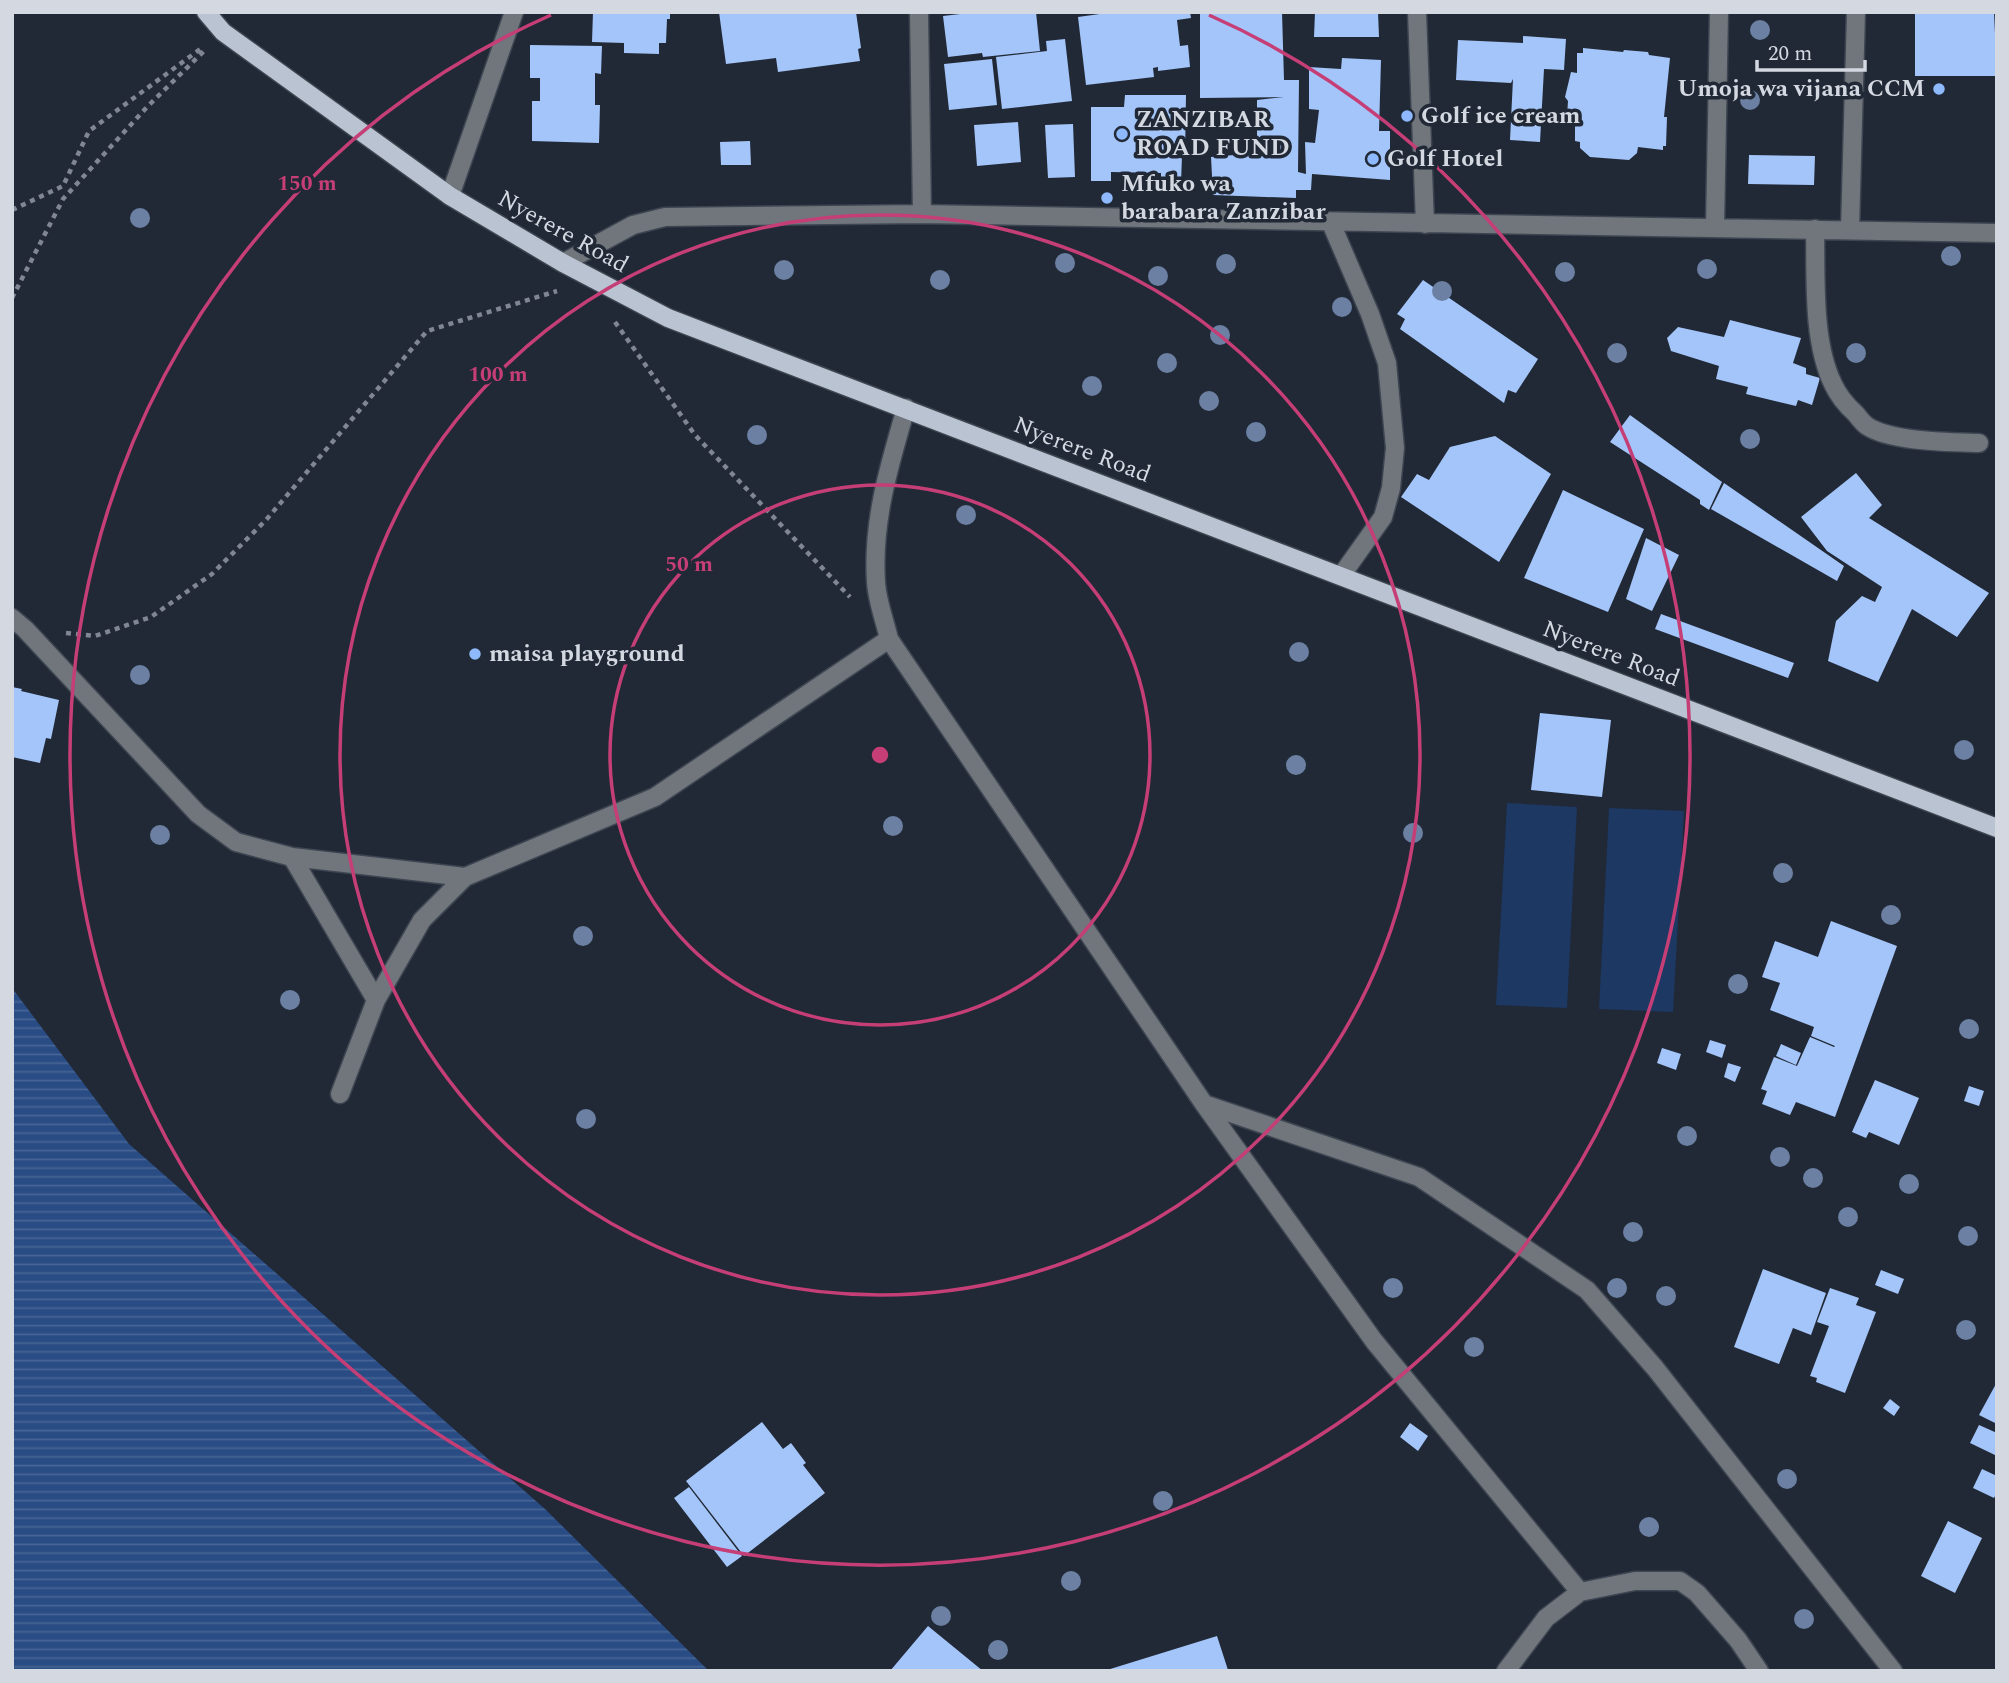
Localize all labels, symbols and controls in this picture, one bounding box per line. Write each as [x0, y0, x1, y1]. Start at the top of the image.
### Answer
scale bar [1757, 28, 1866, 72]
text: 20 m [1768, 38, 1812, 70]
place label: Umoja wa vijana CCM [1677, 71, 1925, 107]
marker: Umoja wa vijana CCM [1931, 81, 1947, 97]
place label: Golf ice cream [1421, 98, 1581, 134]
place label: ZANZIBAR ROAD FUND [1136, 102, 1289, 166]
marker: Golf ice cream [1399, 108, 1415, 124]
marker: ZANZIBAR ROAD FUND [1114, 126, 1130, 142]
place label: Golf Hotel [1387, 141, 1504, 177]
marker: Golf Hotel [1365, 151, 1381, 167]
place label: Mfuko wa barabara Zanzibar [1121, 166, 1326, 230]
text: 150 m [277, 168, 337, 200]
street label: Nyerere Road [491, 181, 635, 283]
marker: Mfuko wa barabara Zanzibar [1099, 190, 1115, 206]
text: 100 m [468, 359, 528, 391]
street label: Nyerere Road [1008, 407, 1156, 493]
text: 50 m [665, 549, 713, 581]
street label: Nyerere Road [1537, 611, 1685, 697]
place label: maisa playground [489, 636, 685, 672]
marker: maisa playground [467, 646, 483, 662]
centre of rings [868, 743, 892, 767]

